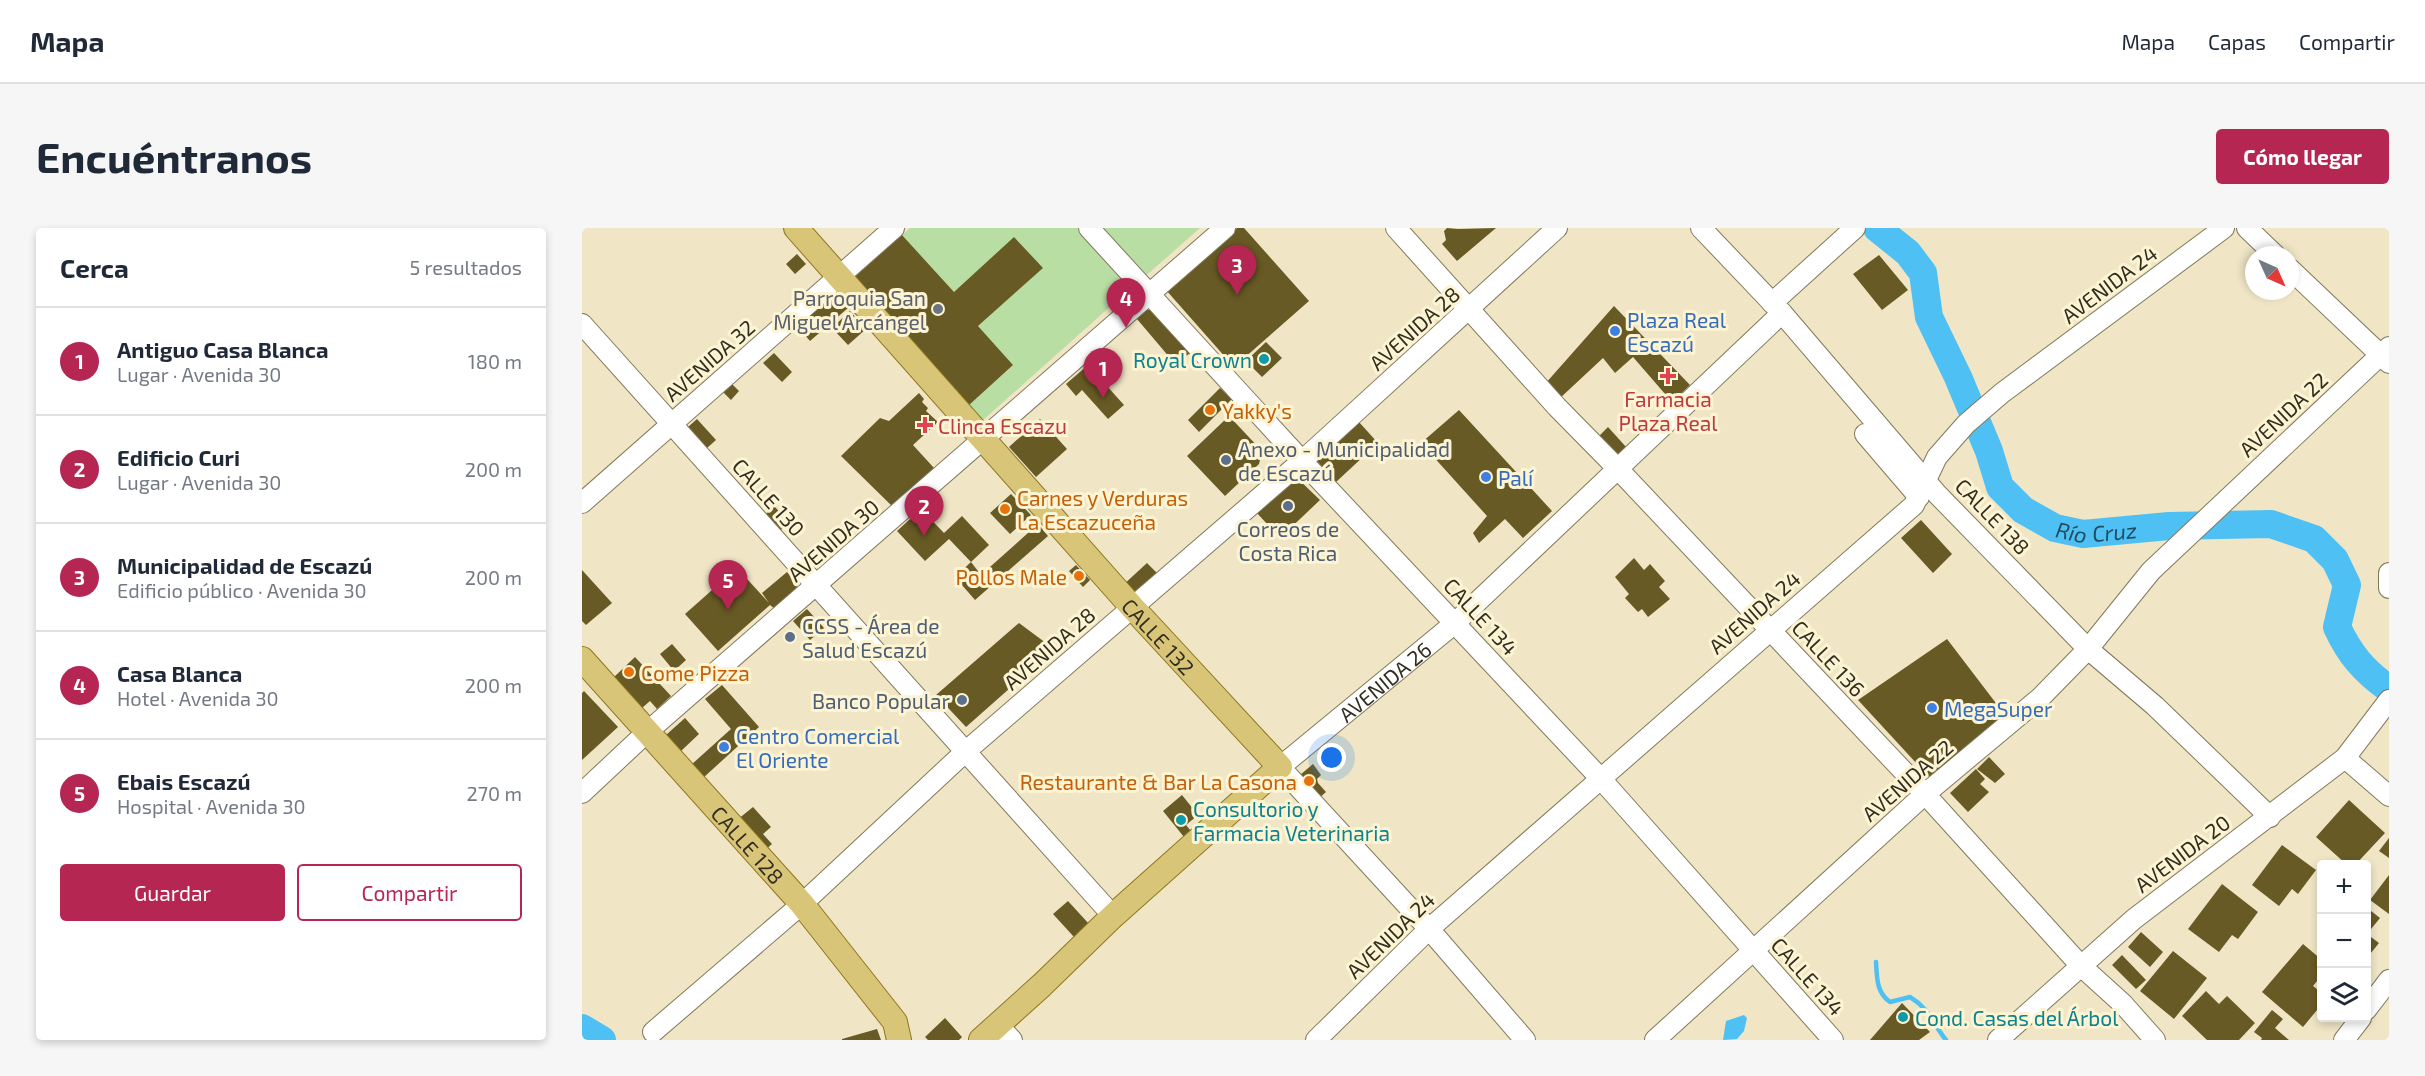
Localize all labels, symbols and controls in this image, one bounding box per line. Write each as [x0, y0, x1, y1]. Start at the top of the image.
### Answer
text: Mapa [30, 24, 104, 58]
text: Mapa [2121, 29, 2175, 54]
text: Capas [2208, 29, 2266, 54]
text: Compartir [2299, 29, 2395, 54]
button: Cómo llegar [2216, 129, 2389, 184]
text: Encuéntranos [36, 131, 312, 181]
street label: AVENIDA 24 [2056, 240, 2162, 328]
pin: 3 [1218, 245, 1256, 295]
north arrow [2245, 246, 2299, 300]
text: Cerca [60, 252, 129, 283]
text: 5 resultados [409, 255, 522, 279]
pin: 4 [1106, 279, 1146, 328]
street label: AVENIDA 28 [1364, 281, 1464, 375]
place label: Parroquia San Miguel Arcángel [773, 285, 927, 334]
marker: Parroquia San Miguel Arcángel [931, 302, 945, 316]
place label: Plaza Real Escazú [1627, 307, 1727, 356]
street label: AVENIDA 32 [659, 314, 759, 406]
marker: Plaza Real Escazú [1608, 324, 1622, 338]
text: Antiguo Casa Blanca [117, 336, 329, 362]
place label: Royal Crown [1133, 347, 1252, 372]
pin: 1 [1084, 348, 1122, 398]
text: 1 [75, 349, 84, 373]
text: 180 m [468, 349, 522, 373]
marker: Royal Crown [1257, 352, 1271, 366]
text: Lugar · Avenida 30 [117, 362, 281, 386]
street label: AVENIDA 22 [2234, 367, 2332, 461]
marker: Farmacia Plaza Real [1661, 369, 1675, 383]
place label: Farmacia Plaza Real [1619, 386, 1718, 435]
place label: Yakky's [1222, 398, 1292, 423]
marker: Yakky's [1203, 403, 1217, 417]
place label: Clinca Escazu [938, 413, 1067, 438]
marker: Clinca Escazu [916, 416, 934, 434]
place label: Anexo - Municipalidad de Escazú [1238, 436, 1450, 485]
text: Edificio Curi [117, 444, 240, 470]
street label: CALLE 130 [728, 453, 810, 541]
marker: Anexo - Municipalidad de Escazú [1219, 453, 1233, 467]
text: 2 [74, 457, 85, 481]
text: 200 m [465, 457, 522, 481]
place label: Palí [1498, 465, 1534, 490]
text: Lugar · Avenida 30 [117, 470, 281, 494]
marker: Palí [1479, 470, 1493, 484]
street label: CALLE 138 [1951, 473, 2035, 559]
place label: Carnes y Verduras La Escazuceña [1017, 485, 1188, 534]
pin: 2 [904, 486, 944, 536]
street label: AVENIDA 30 [782, 494, 884, 586]
marker: Correos de Costa Rica [1281, 499, 1295, 513]
marker: Carnes y Verduras La Escazuceña [998, 502, 1012, 516]
place label: Correos de Costa Rica [1237, 516, 1339, 565]
water label: Río Cruz [2054, 516, 2138, 548]
text: Municipalidad de Escazú [117, 552, 372, 578]
pin: 5 [708, 560, 748, 610]
place label: Pollos Male [956, 564, 1067, 589]
text: 3 [74, 565, 85, 589]
text: 200 m [465, 565, 522, 589]
street label: AVENIDA 24 [1703, 565, 1805, 659]
marker: Pollos Male [1072, 569, 1086, 583]
street label: CALLE 134 [1439, 572, 1523, 660]
text: Edificio público · Avenida 30 [117, 578, 367, 602]
street label: CALLE 132 [1117, 593, 1200, 679]
street label: AVENIDA 28 [998, 602, 1100, 694]
place label: CCSS - Área de Salud Escazú [802, 613, 940, 662]
street label: CALLE 136 [1787, 615, 1871, 701]
marker: CCSS - Área de Salud Escazú [783, 630, 797, 644]
street label: AVENIDA 26 [1333, 636, 1436, 726]
text: Casa Blanca [117, 660, 242, 686]
place label: Come Pizza [641, 660, 750, 685]
marker: Come Pizza [622, 665, 636, 679]
text: 4 [73, 673, 86, 697]
text: 200 m [465, 673, 522, 697]
text: Hotel · Avenida 30 [117, 686, 279, 710]
place label: Banco Popular [812, 688, 951, 713]
marker: Banco Popular [955, 693, 969, 707]
place label: MegaSuper [1944, 696, 2053, 721]
marker: MegaSuper [1925, 701, 1939, 715]
place label: Centro Comercial El Oriente [736, 723, 900, 772]
street label: AVENIDA 22 [1857, 734, 1957, 826]
marker: Centro Comercial El Oriente [717, 740, 731, 754]
your location [1317, 743, 1346, 772]
text: Ebais Escazú [117, 768, 251, 794]
place label: Restaurante & Bar La Casona [1020, 769, 1297, 794]
marker: Restaurante & Bar La Casona [1302, 774, 1316, 788]
text: 5 [74, 781, 85, 805]
text: 270 m [466, 781, 522, 805]
text: Hospital · Avenida 30 [117, 794, 306, 818]
place label: Consultorio y Farmacia Veterinaria [1193, 796, 1390, 845]
street label: CALLE 128 [707, 800, 790, 888]
street label: AVENIDA 20 [2129, 809, 2235, 897]
marker: Consultorio y Farmacia Veterinaria [1174, 813, 1188, 827]
map controls [2317, 860, 2371, 1022]
button: + [2317, 860, 2371, 914]
button: Guardar [60, 864, 285, 921]
button: Compartir [297, 864, 522, 921]
street label: AVENIDA 24 [1341, 887, 1439, 983]
button: − [2317, 914, 2371, 968]
street label: CALLE 134 [1767, 932, 1849, 1020]
button: layers [2317, 968, 2371, 1022]
place label: Cond. Casas del Árbol [1915, 1005, 2119, 1030]
marker: Cond. Casas del Árbol [1896, 1010, 1910, 1024]

